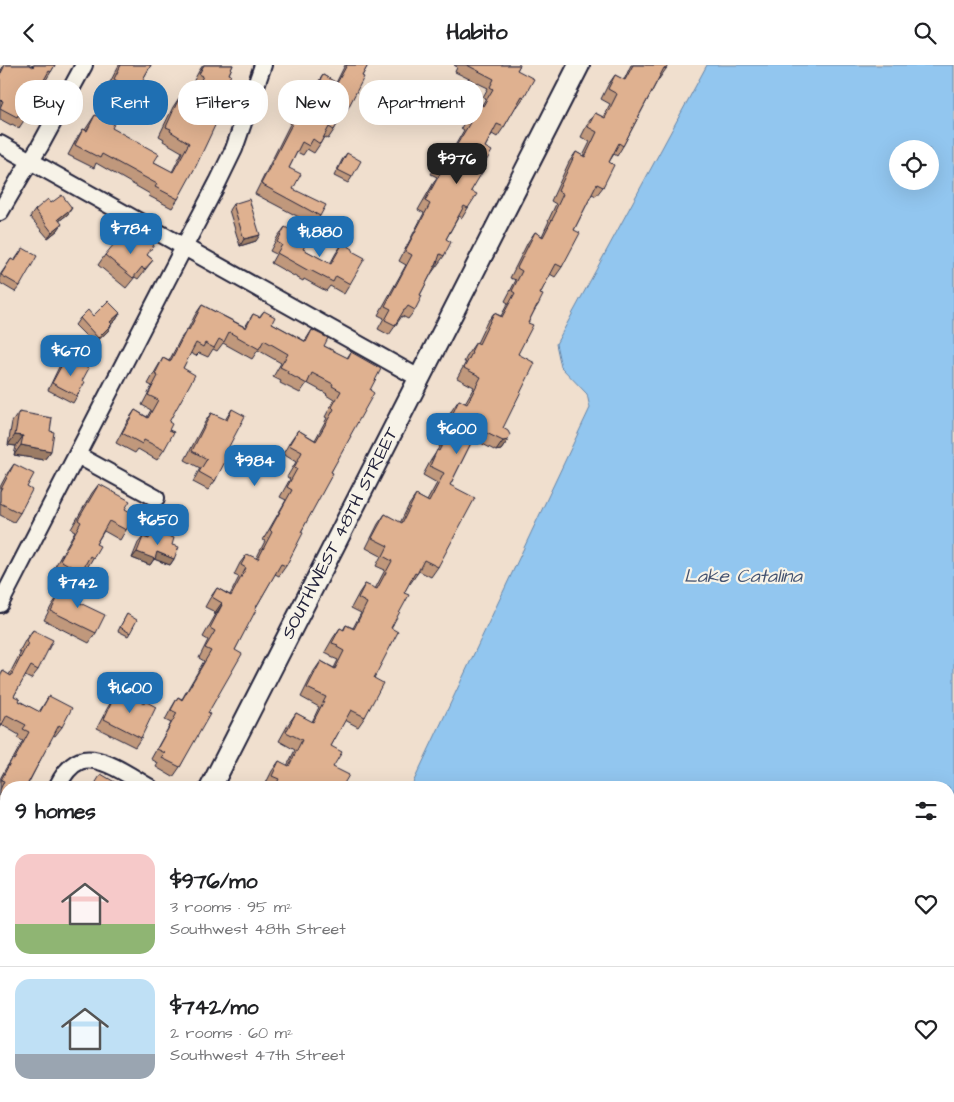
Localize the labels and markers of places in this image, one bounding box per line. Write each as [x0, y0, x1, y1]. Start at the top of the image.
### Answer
pin: $976 [427, 143, 487, 185]
pin: $784 [101, 213, 161, 255]
pin: $1,880 [279, 215, 361, 258]
pin: $670 [41, 335, 101, 377]
pin: $600 [427, 413, 487, 455]
pin: $984 [225, 445, 285, 487]
pin: $650 [128, 503, 188, 546]
pin: $742 [48, 567, 108, 609]
pin: $1,600 [89, 671, 171, 714]

